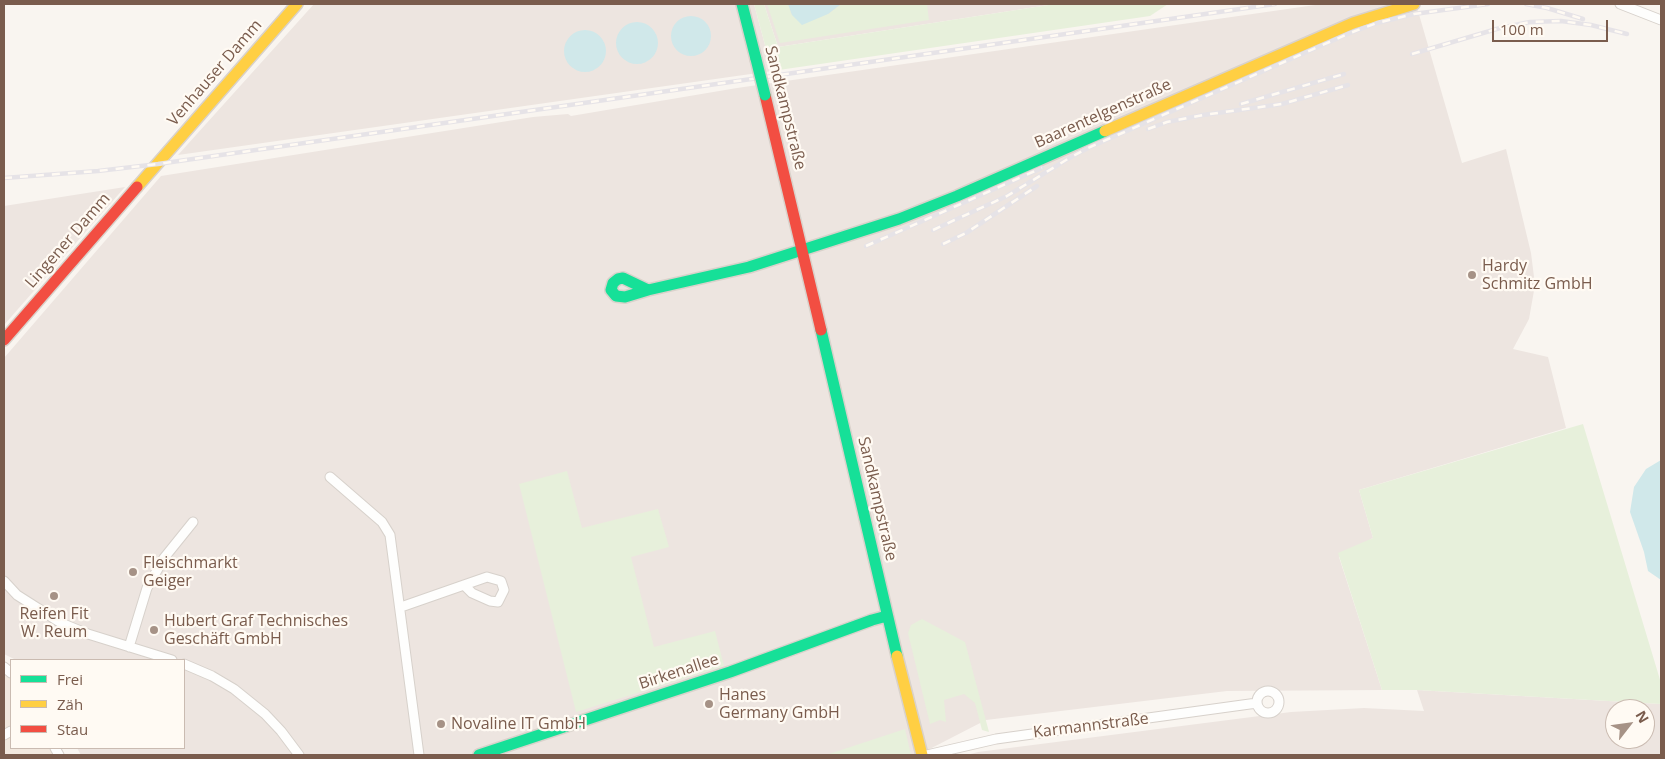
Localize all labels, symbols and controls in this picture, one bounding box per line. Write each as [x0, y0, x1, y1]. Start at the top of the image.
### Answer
scale bar [1495, 10, 1611, 42]
street label: Venhauser Damm [164, 16, 266, 130]
text: 100 m [1500, 19, 1544, 39]
street label: Sandkampstraße [760, 44, 810, 172]
street label: Baarentelgenstraße [1032, 75, 1174, 153]
street label: Lingener Damm [22, 190, 114, 292]
place label: Hardy Schmitz GmbH [1482, 256, 1592, 294]
marker: Hardy Schmitz GmbH [1466, 269, 1478, 281]
street label: Sandkampstraße [853, 435, 901, 563]
place label: Fleischmarkt Geiger [143, 553, 238, 591]
marker: Fleischmarkt Geiger [127, 566, 139, 578]
marker: Reifen Fit W. Reum [48, 590, 60, 602]
place label: Reifen Fit W. Reum [19, 604, 89, 642]
place label: Hubert Graf Technisches Geschäft GmbH [164, 611, 348, 649]
marker: Hubert Graf Technisches Geschäft GmbH [148, 624, 160, 636]
street label: Birkenallee [637, 650, 721, 694]
legend [10, 659, 185, 749]
text: Frei [57, 669, 83, 689]
place label: Hanes Germany GmbH [719, 685, 840, 723]
text: Zäh [57, 694, 83, 714]
marker: Hanes Germany GmbH [703, 698, 715, 710]
north arrow [1605, 699, 1655, 749]
text: N [1631, 707, 1654, 726]
street label: Karmannstraße [1032, 709, 1150, 743]
place label: Novaline IT GmbH [451, 714, 586, 734]
marker: Novaline IT GmbH [435, 718, 447, 730]
text: Stau [57, 719, 88, 739]

